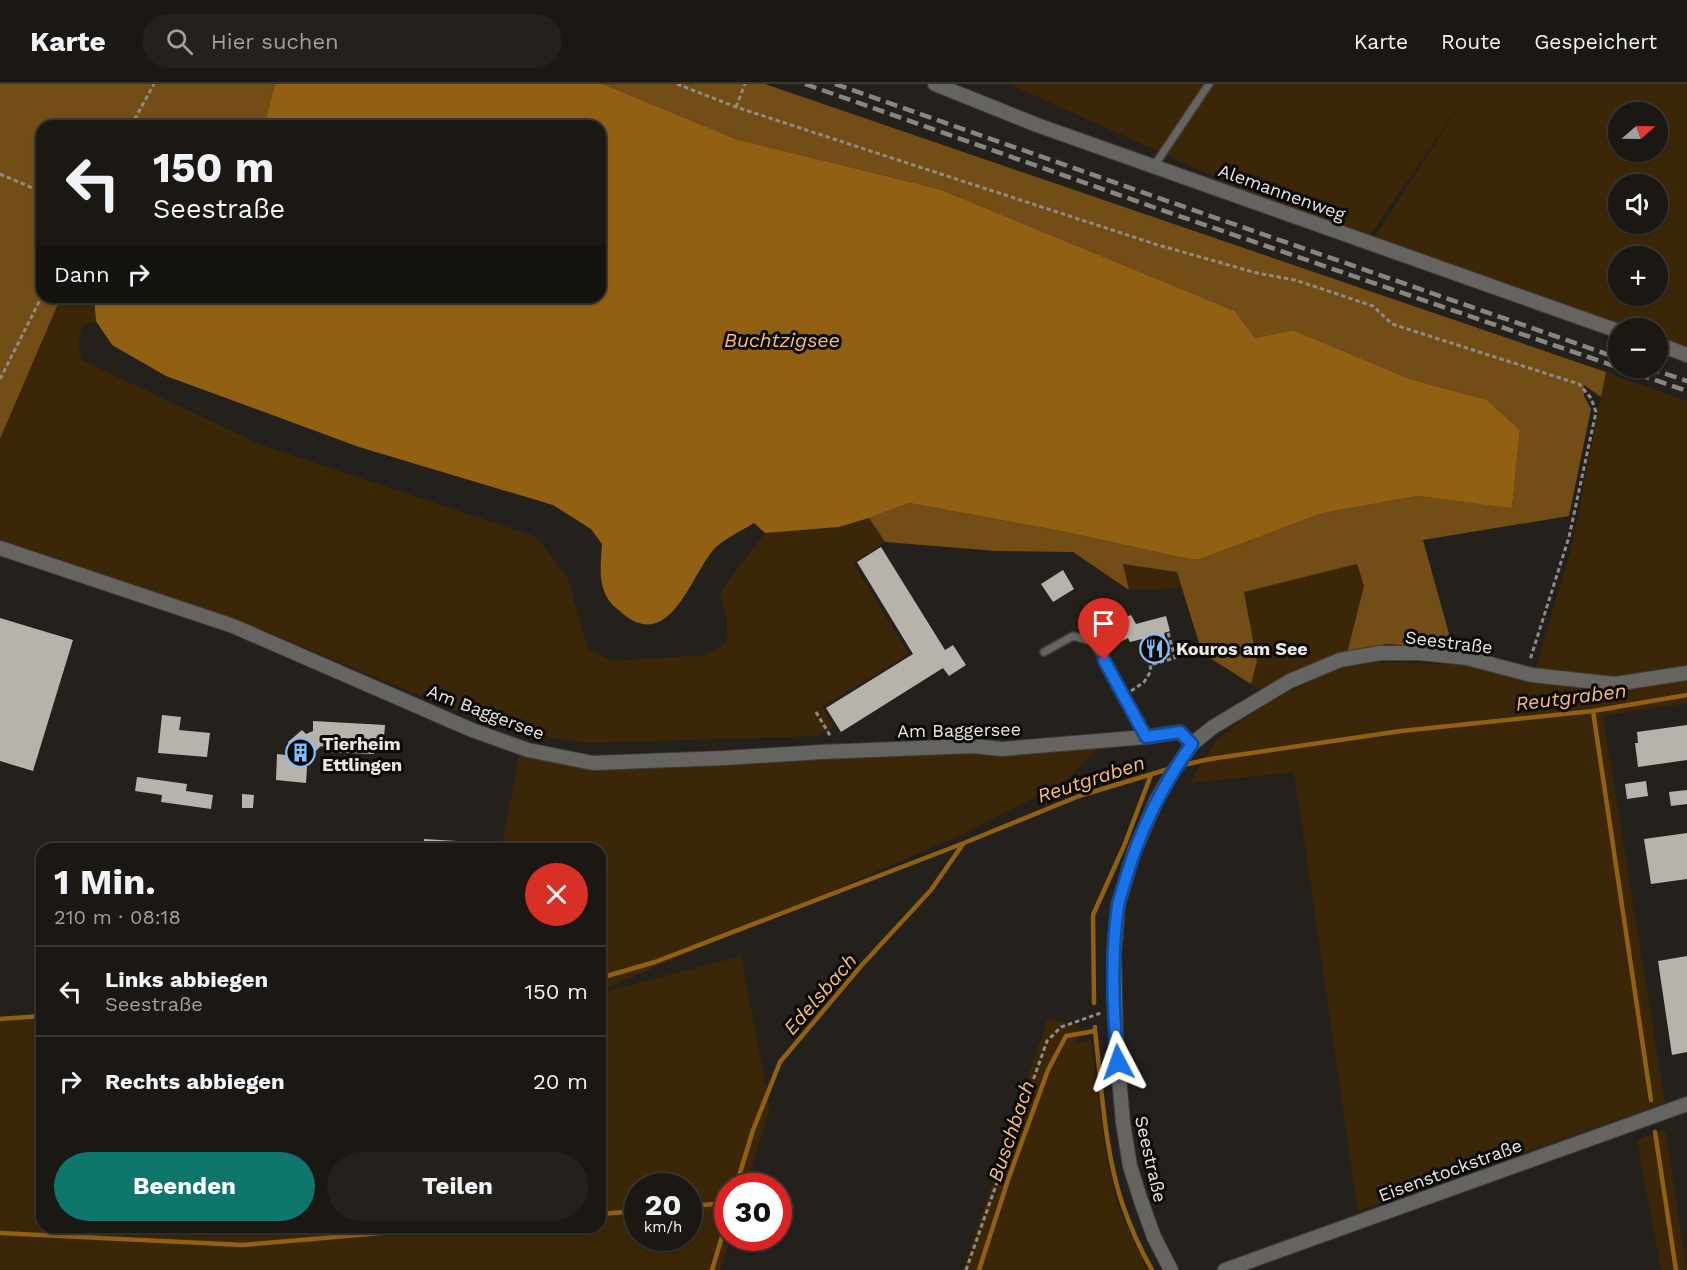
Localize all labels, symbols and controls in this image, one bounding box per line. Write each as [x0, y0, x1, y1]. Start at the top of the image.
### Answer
search box [142, 14, 562, 68]
text: Karte [30, 25, 106, 58]
icon: search [163, 25, 196, 58]
text: Hier suchen [211, 29, 339, 54]
text: Karte [1354, 29, 1408, 54]
text: Route [1441, 29, 1501, 54]
text: Gespeichert [1534, 29, 1657, 54]
north arrow [1608, 102, 1668, 162]
map controls [1608, 102, 1668, 378]
text: 150 m [153, 143, 274, 192]
icon: left [54, 144, 132, 222]
street label: Alemannenweg [1216, 159, 1349, 225]
button: sound [1608, 174, 1668, 234]
text: Seestraße [153, 193, 285, 225]
button: + [1608, 246, 1668, 306]
icon: right [122, 258, 155, 291]
text: Dann [54, 262, 110, 287]
button: − [1608, 318, 1668, 378]
water label: Buchtzigsee [724, 328, 840, 352]
pin [1078, 598, 1129, 660]
icon: arrive [1087, 607, 1120, 640]
street label: Seestraße [1404, 626, 1494, 658]
restaurant icon: Kouros am See [1139, 632, 1171, 664]
place label: Kouros am See [1176, 638, 1308, 659]
water label: Reutgraben [1514, 678, 1628, 716]
street label: Am Baggersee [424, 680, 548, 744]
street label: Am Baggersee [897, 718, 1021, 742]
place label: Tierheim Ettlingen [322, 733, 402, 775]
building icon: Tierheim Ettlingen [285, 737, 317, 769]
water label: Reutgraben [1034, 750, 1148, 808]
text: 1 Min. [54, 861, 156, 903]
button: close [525, 863, 588, 926]
text: 210 m · 08:18 [54, 905, 181, 929]
water label: Edelsbach [778, 949, 862, 1039]
text: Links abbiegen [105, 967, 268, 992]
icon: left [54, 975, 87, 1008]
text: 150 m [524, 979, 588, 1004]
text: Seestraße [105, 992, 203, 1016]
position arrow [1086, 1030, 1150, 1094]
icon: right [54, 1065, 87, 1098]
text: Rechts abbiegen [105, 1069, 285, 1094]
text: 20 m [533, 1069, 588, 1094]
water label: Buschbach [983, 1077, 1039, 1185]
street label: Seestraße [1131, 1114, 1171, 1204]
street label: Eisenstockstraße [1375, 1134, 1525, 1206]
button: Beenden [54, 1152, 315, 1221]
button: Teilen [327, 1152, 588, 1221]
speed limit sign: 30 [714, 1173, 792, 1251]
text: 20 [644, 1187, 682, 1222]
text: km/h [644, 1218, 682, 1236]

